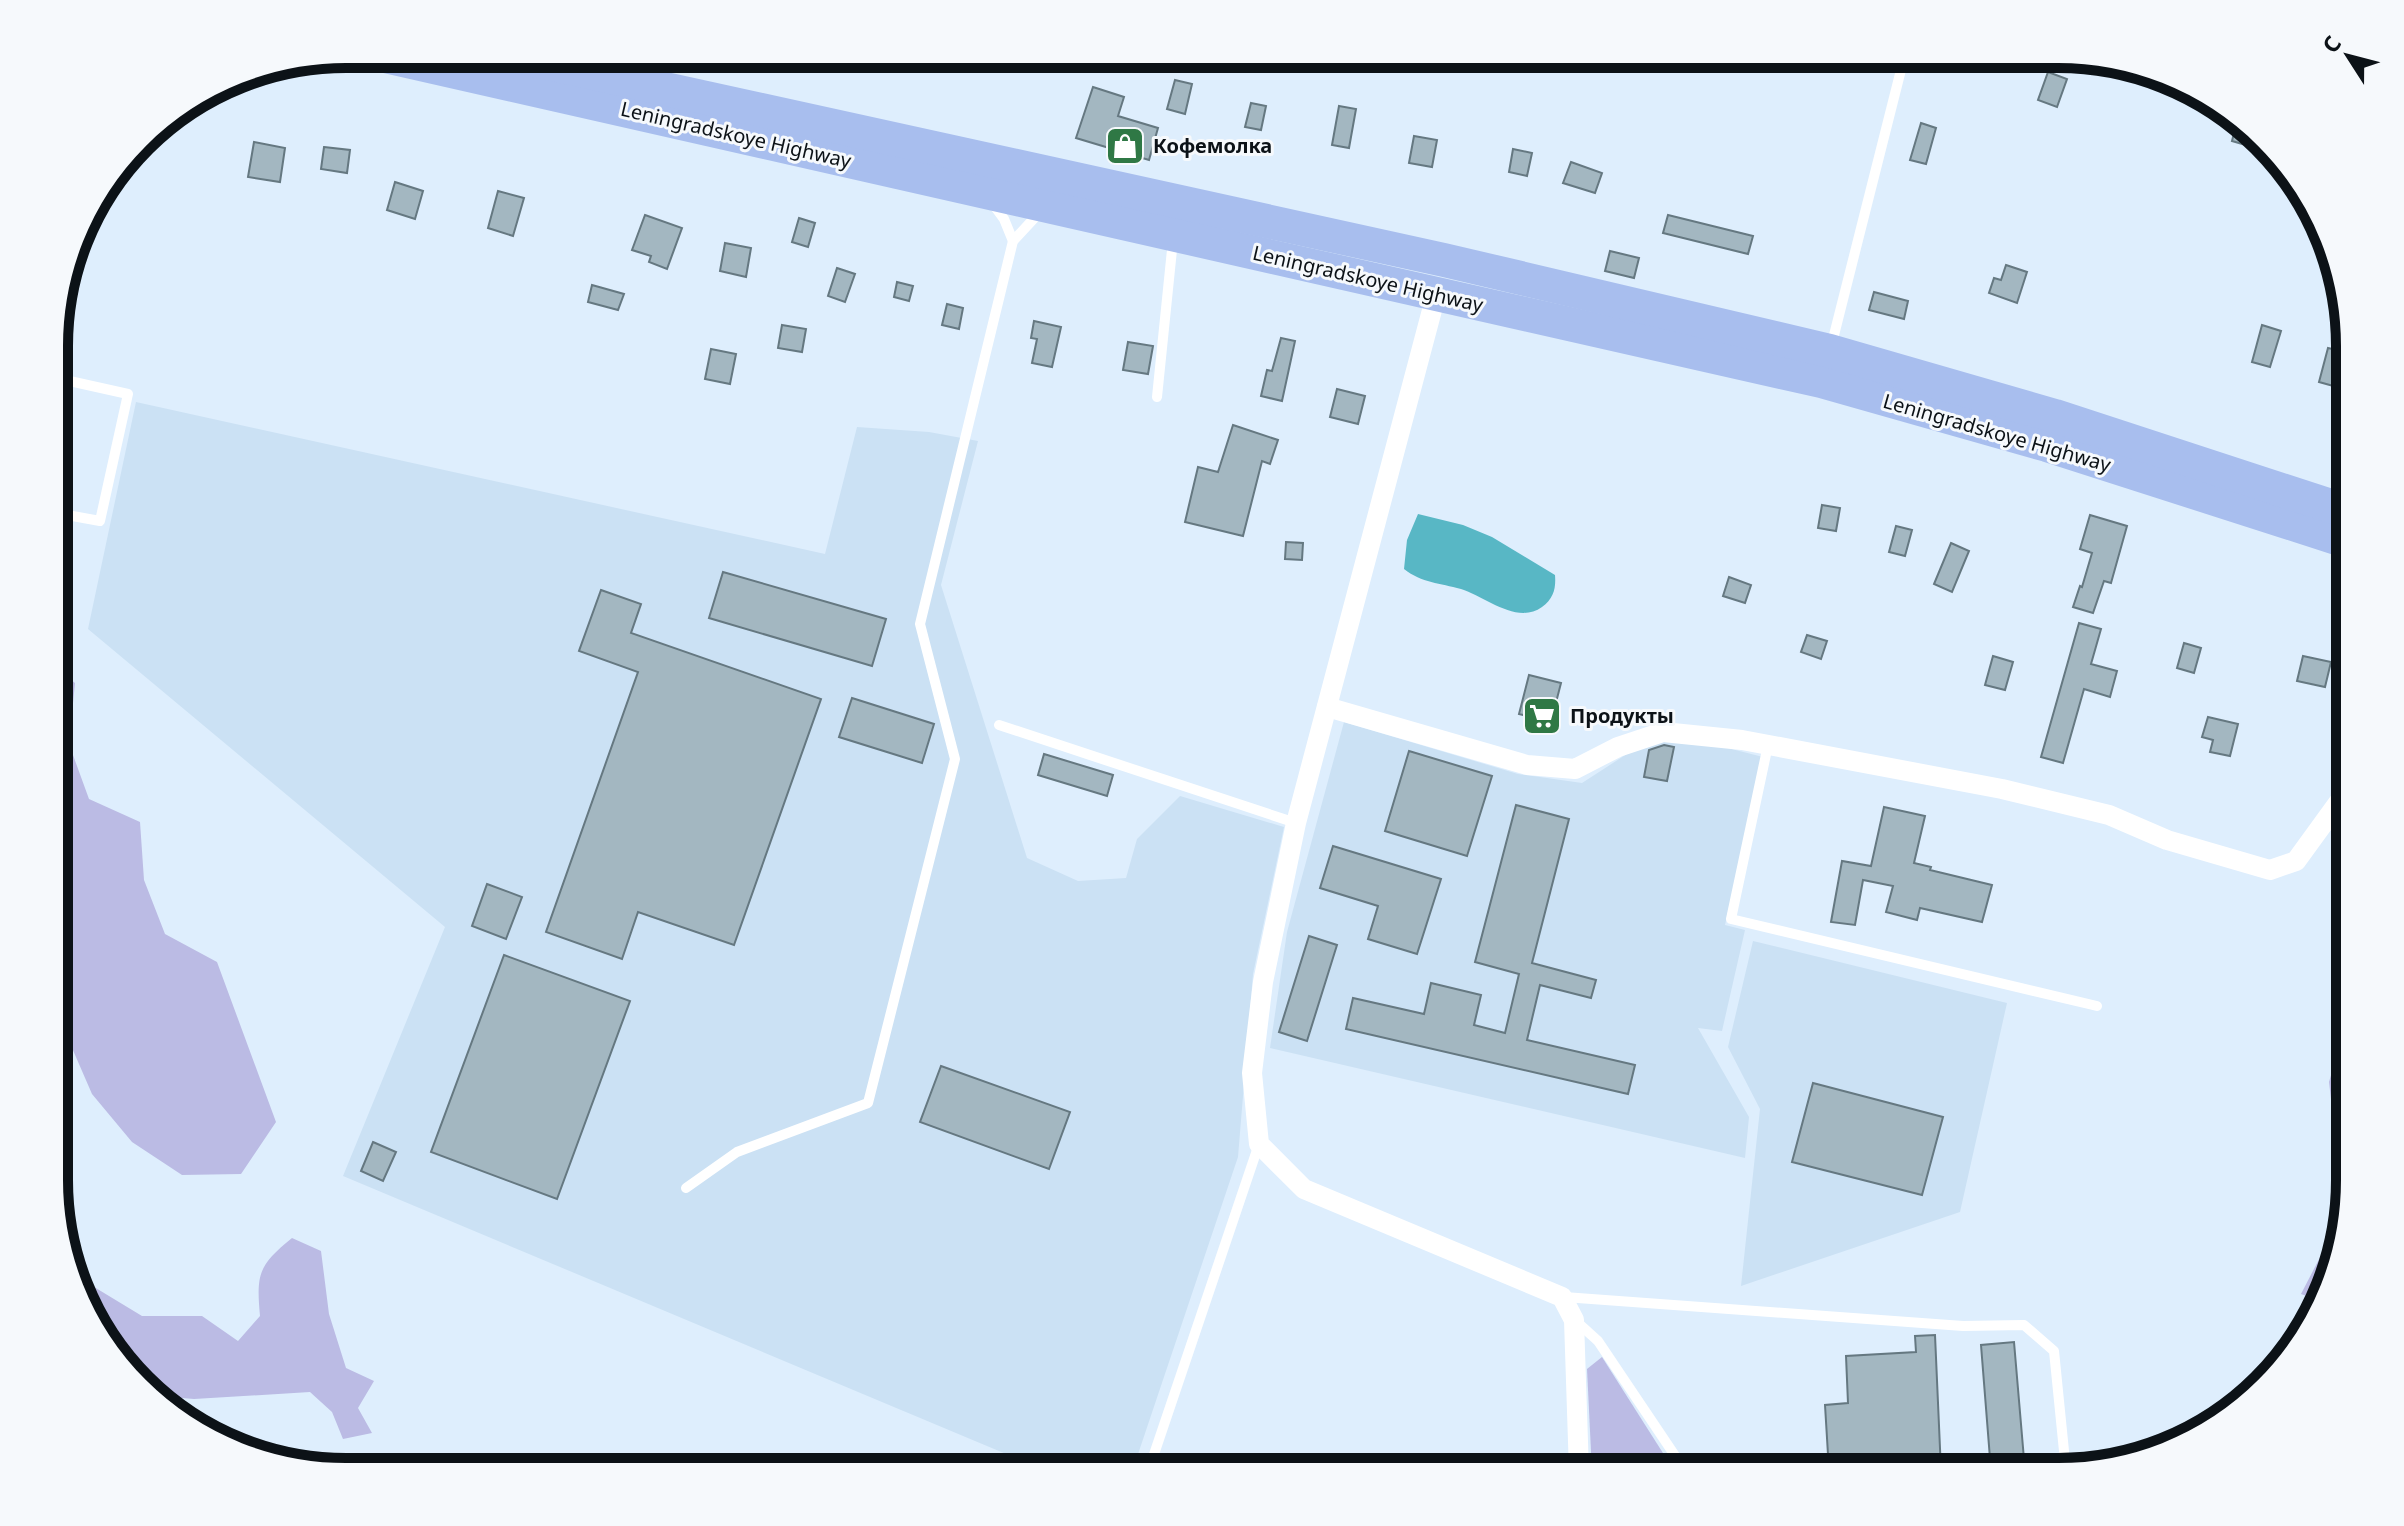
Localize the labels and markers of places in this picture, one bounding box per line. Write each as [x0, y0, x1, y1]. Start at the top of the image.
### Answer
shop icon: Кофемолка [1104, 125, 1146, 167]
place label: Кофемолка [1153, 132, 1272, 159]
supermarket icon: Продукты [1521, 695, 1563, 737]
place label: Продукты [1570, 702, 1674, 729]

